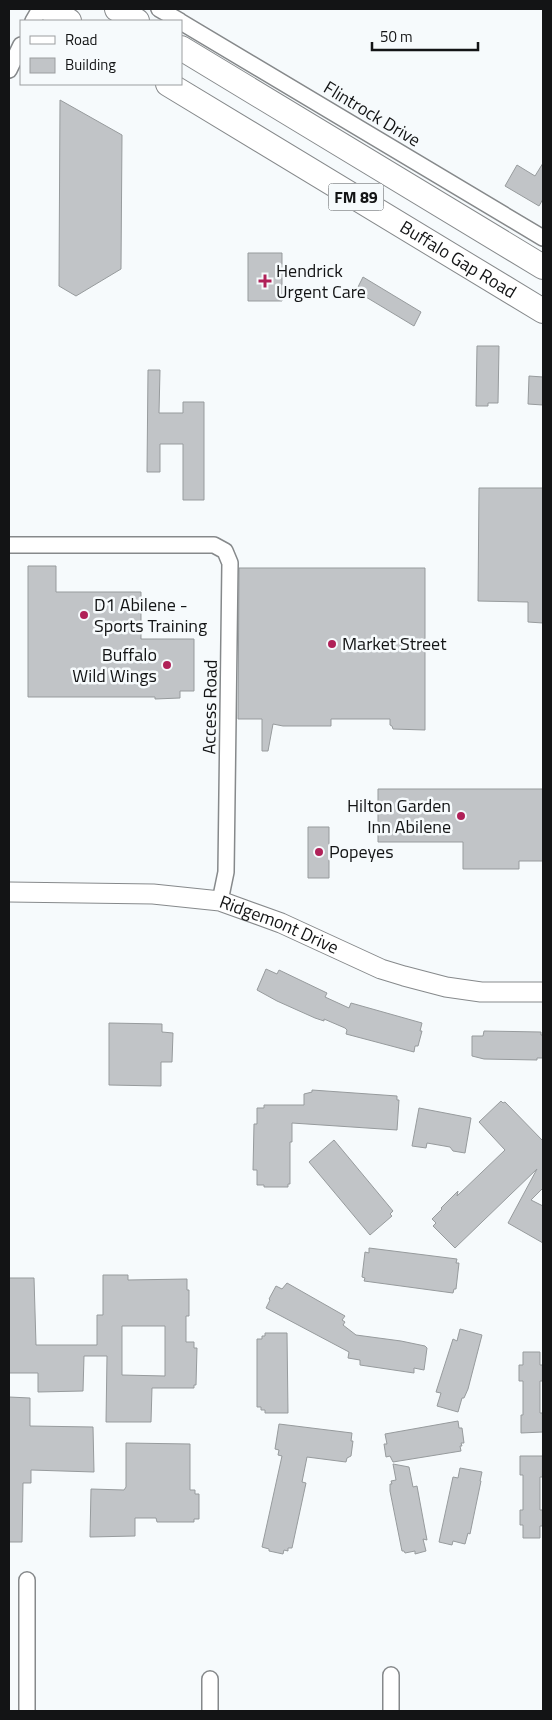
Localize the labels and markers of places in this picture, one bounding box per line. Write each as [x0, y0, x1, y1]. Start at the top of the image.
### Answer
place label: Hendrick Urgent Care [276, 257, 366, 305]
marker: Hendrick Urgent Care [258, 274, 272, 288]
place label: D1 Abilene - Sports Training [94, 591, 207, 639]
marker: D1 Abilene - Sports Training [78, 609, 90, 621]
place label: Market Street [342, 630, 447, 657]
marker: Market Street [326, 638, 338, 650]
place label: Buffalo Wild Wings [72, 641, 157, 689]
marker: Buffalo Wild Wings [161, 659, 173, 671]
place label: Hilton Garden Inn Abilene [347, 792, 451, 840]
marker: Hilton Garden Inn Abilene [455, 810, 467, 822]
place label: Popeyes [329, 838, 394, 865]
marker: Popeyes [313, 846, 325, 858]

